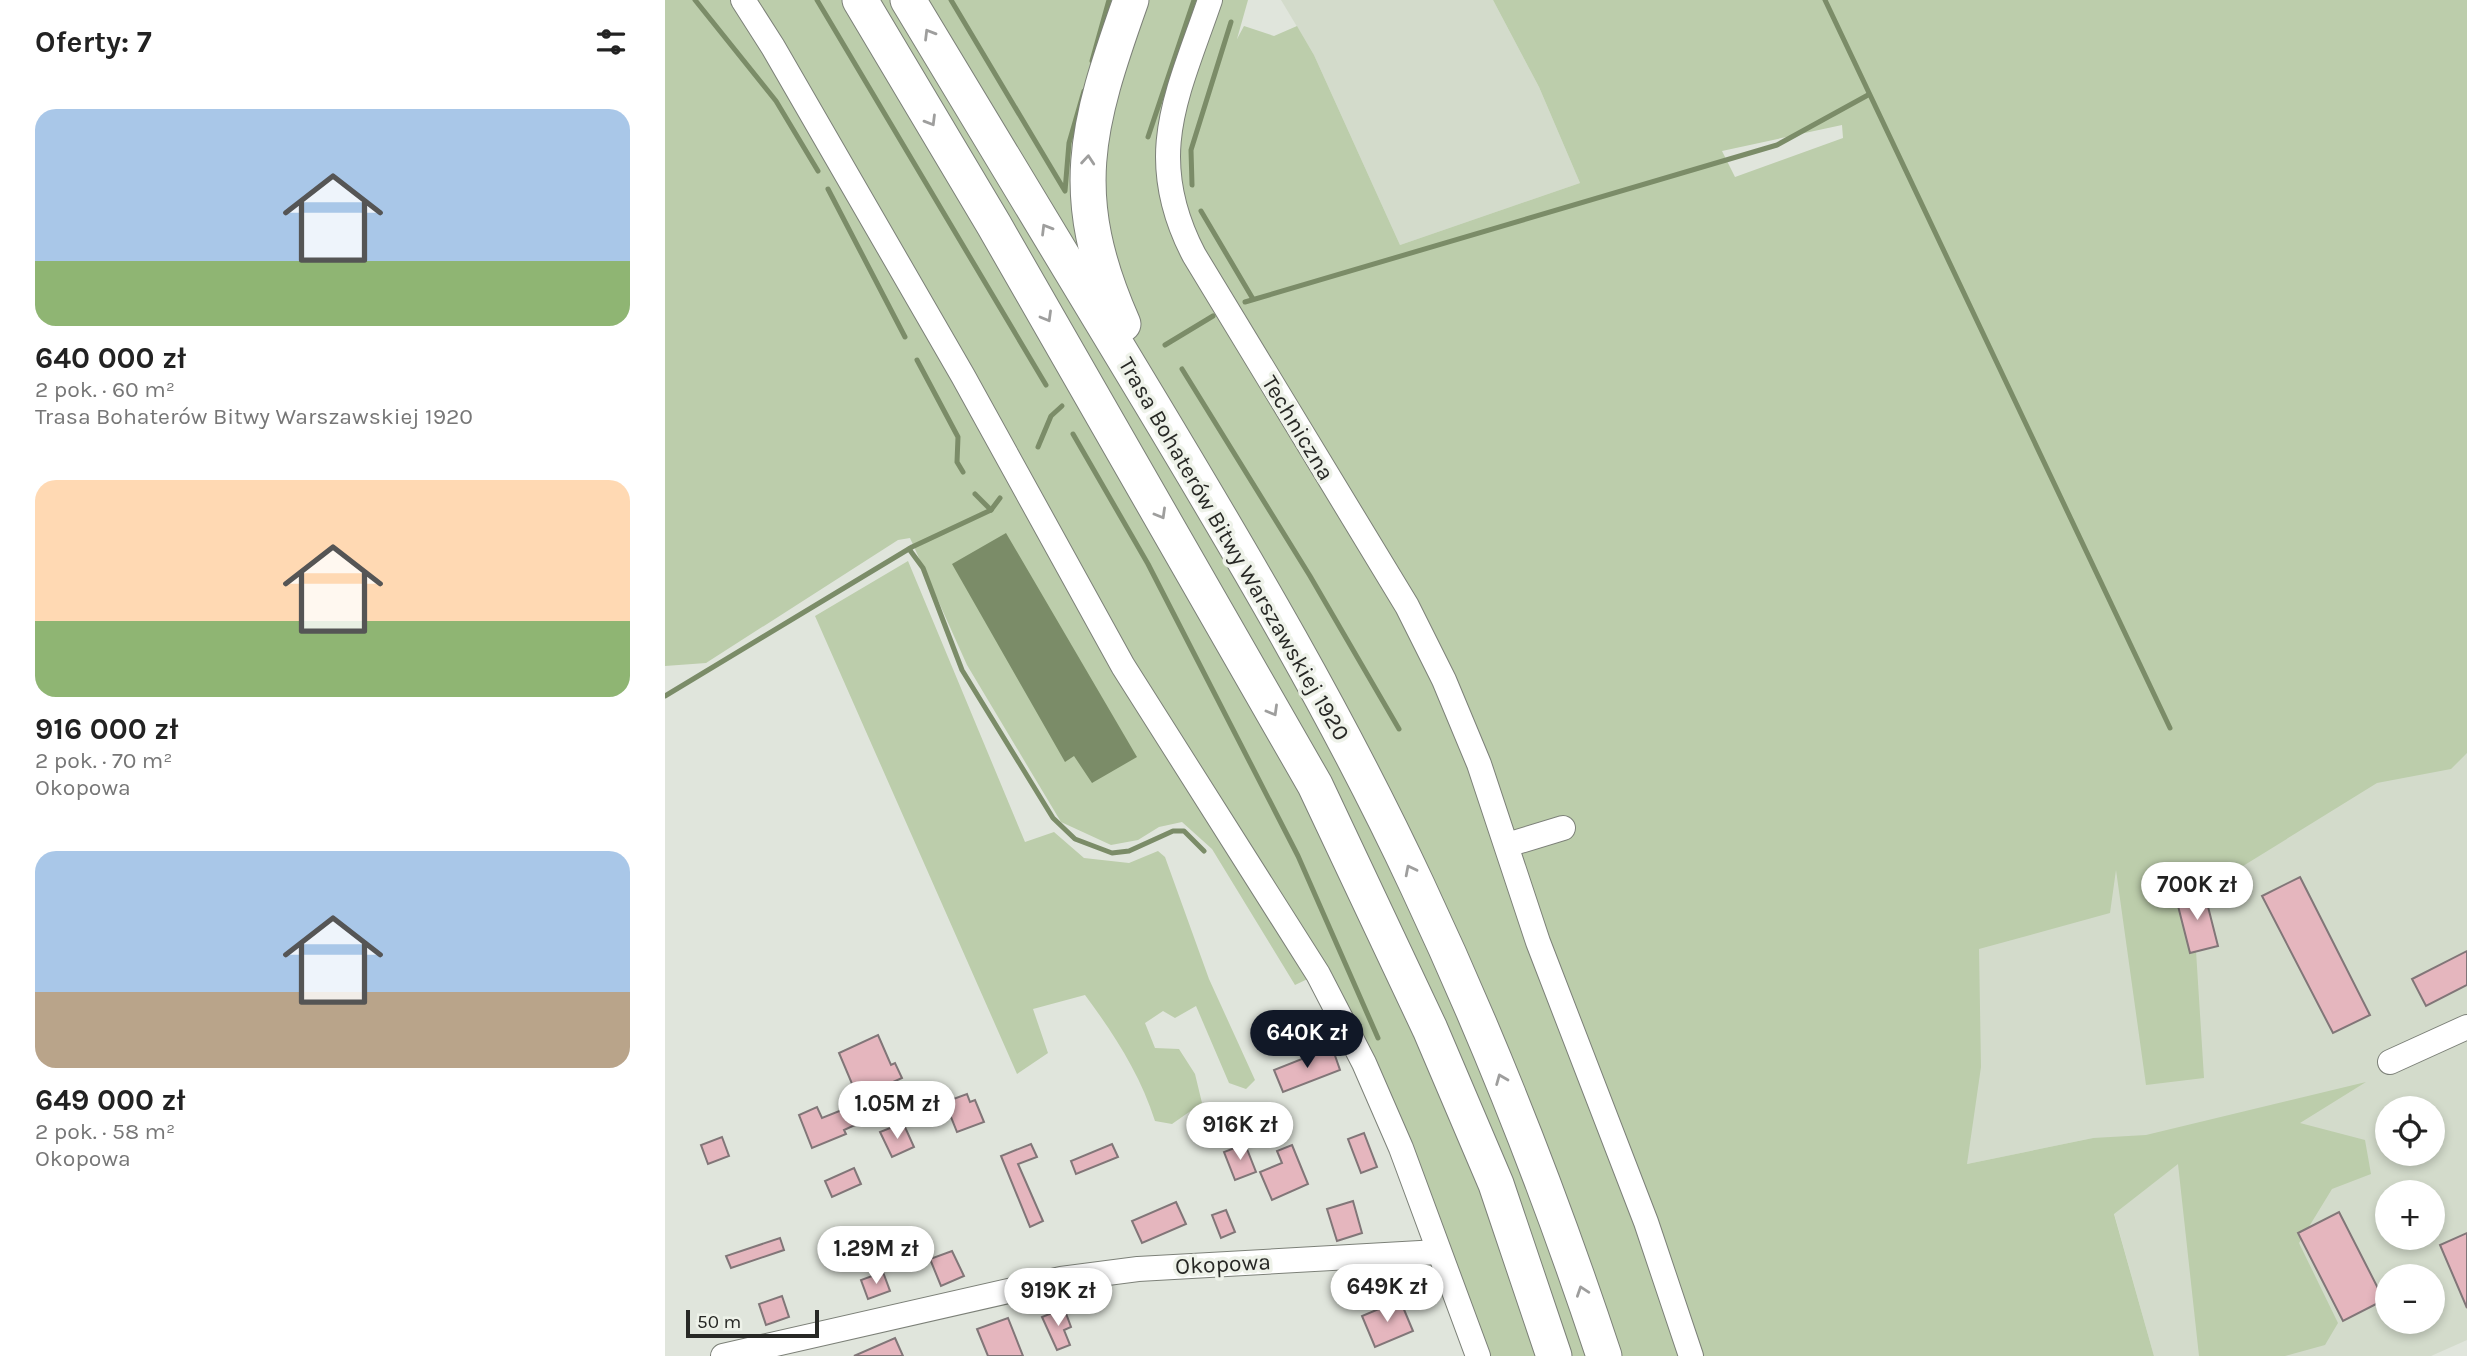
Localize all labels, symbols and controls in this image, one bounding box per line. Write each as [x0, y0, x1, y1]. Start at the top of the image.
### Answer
icon: filters [592, 23, 630, 61]
text: Oferty: 7 [35, 24, 152, 60]
one-way arrow [924, 28, 937, 41]
one-way arrow [923, 113, 936, 126]
icon: home [270, 155, 396, 281]
one-way arrow [1080, 155, 1095, 166]
one-way arrow [1041, 223, 1054, 236]
one-way arrow [1039, 309, 1052, 322]
text: 640 000 zł [35, 340, 186, 376]
street label: Trasa Bohaterów Bitwy Warszawskiej 1920 [1113, 353, 1355, 745]
street label: Techniczna [1256, 371, 1340, 485]
text: 2 pok. · 60 m² [35, 376, 175, 403]
text: Trasa Bohaterów Bitwy Warszawskiej 1920 [35, 403, 473, 430]
one-way arrow [1153, 506, 1166, 519]
icon: home [270, 526, 396, 652]
one-way arrow [1265, 704, 1278, 717]
text: 916 000 zł [35, 711, 178, 747]
text: 2 pok. · 70 m² [35, 747, 173, 774]
text: Okopowa [35, 774, 131, 801]
pin: 700K zł [2132, 862, 2262, 922]
one-way arrow [1404, 865, 1418, 877]
text: 700K zł [2157, 871, 2237, 898]
icon: home [270, 897, 396, 1023]
pin: 640K zł [1242, 1010, 1372, 1070]
text: 640K zł [1266, 1019, 1348, 1046]
one-way arrow [1495, 1073, 1509, 1086]
text: 649 000 zł [35, 1082, 185, 1118]
pin: 1.05M zł [825, 1082, 969, 1141]
text: 1.05M zł [854, 1090, 940, 1117]
map controls [2375, 1096, 2445, 1334]
button: locate [2375, 1096, 2445, 1166]
pin: 916K zł [1175, 1102, 1305, 1162]
text: 916K zł [1202, 1111, 1278, 1138]
text: 2 pok. · 58 m² [35, 1118, 175, 1145]
text: Okopowa [35, 1145, 131, 1172]
button: + [2375, 1180, 2445, 1250]
pin: 1.29M zł [804, 1226, 948, 1286]
text: 1.29M zł [833, 1235, 919, 1262]
street label: Okopowa [1174, 1248, 1272, 1280]
pin: 649K zł [1322, 1264, 1452, 1324]
button: − [2375, 1264, 2445, 1334]
pin: 919K zł [993, 1268, 1123, 1328]
text: 649K zł [1347, 1273, 1427, 1300]
text: 919K zł [1020, 1277, 1096, 1304]
one-way arrow [1576, 1286, 1590, 1298]
scale bar [686, 1307, 819, 1339]
text: 50 m [697, 1311, 741, 1333]

